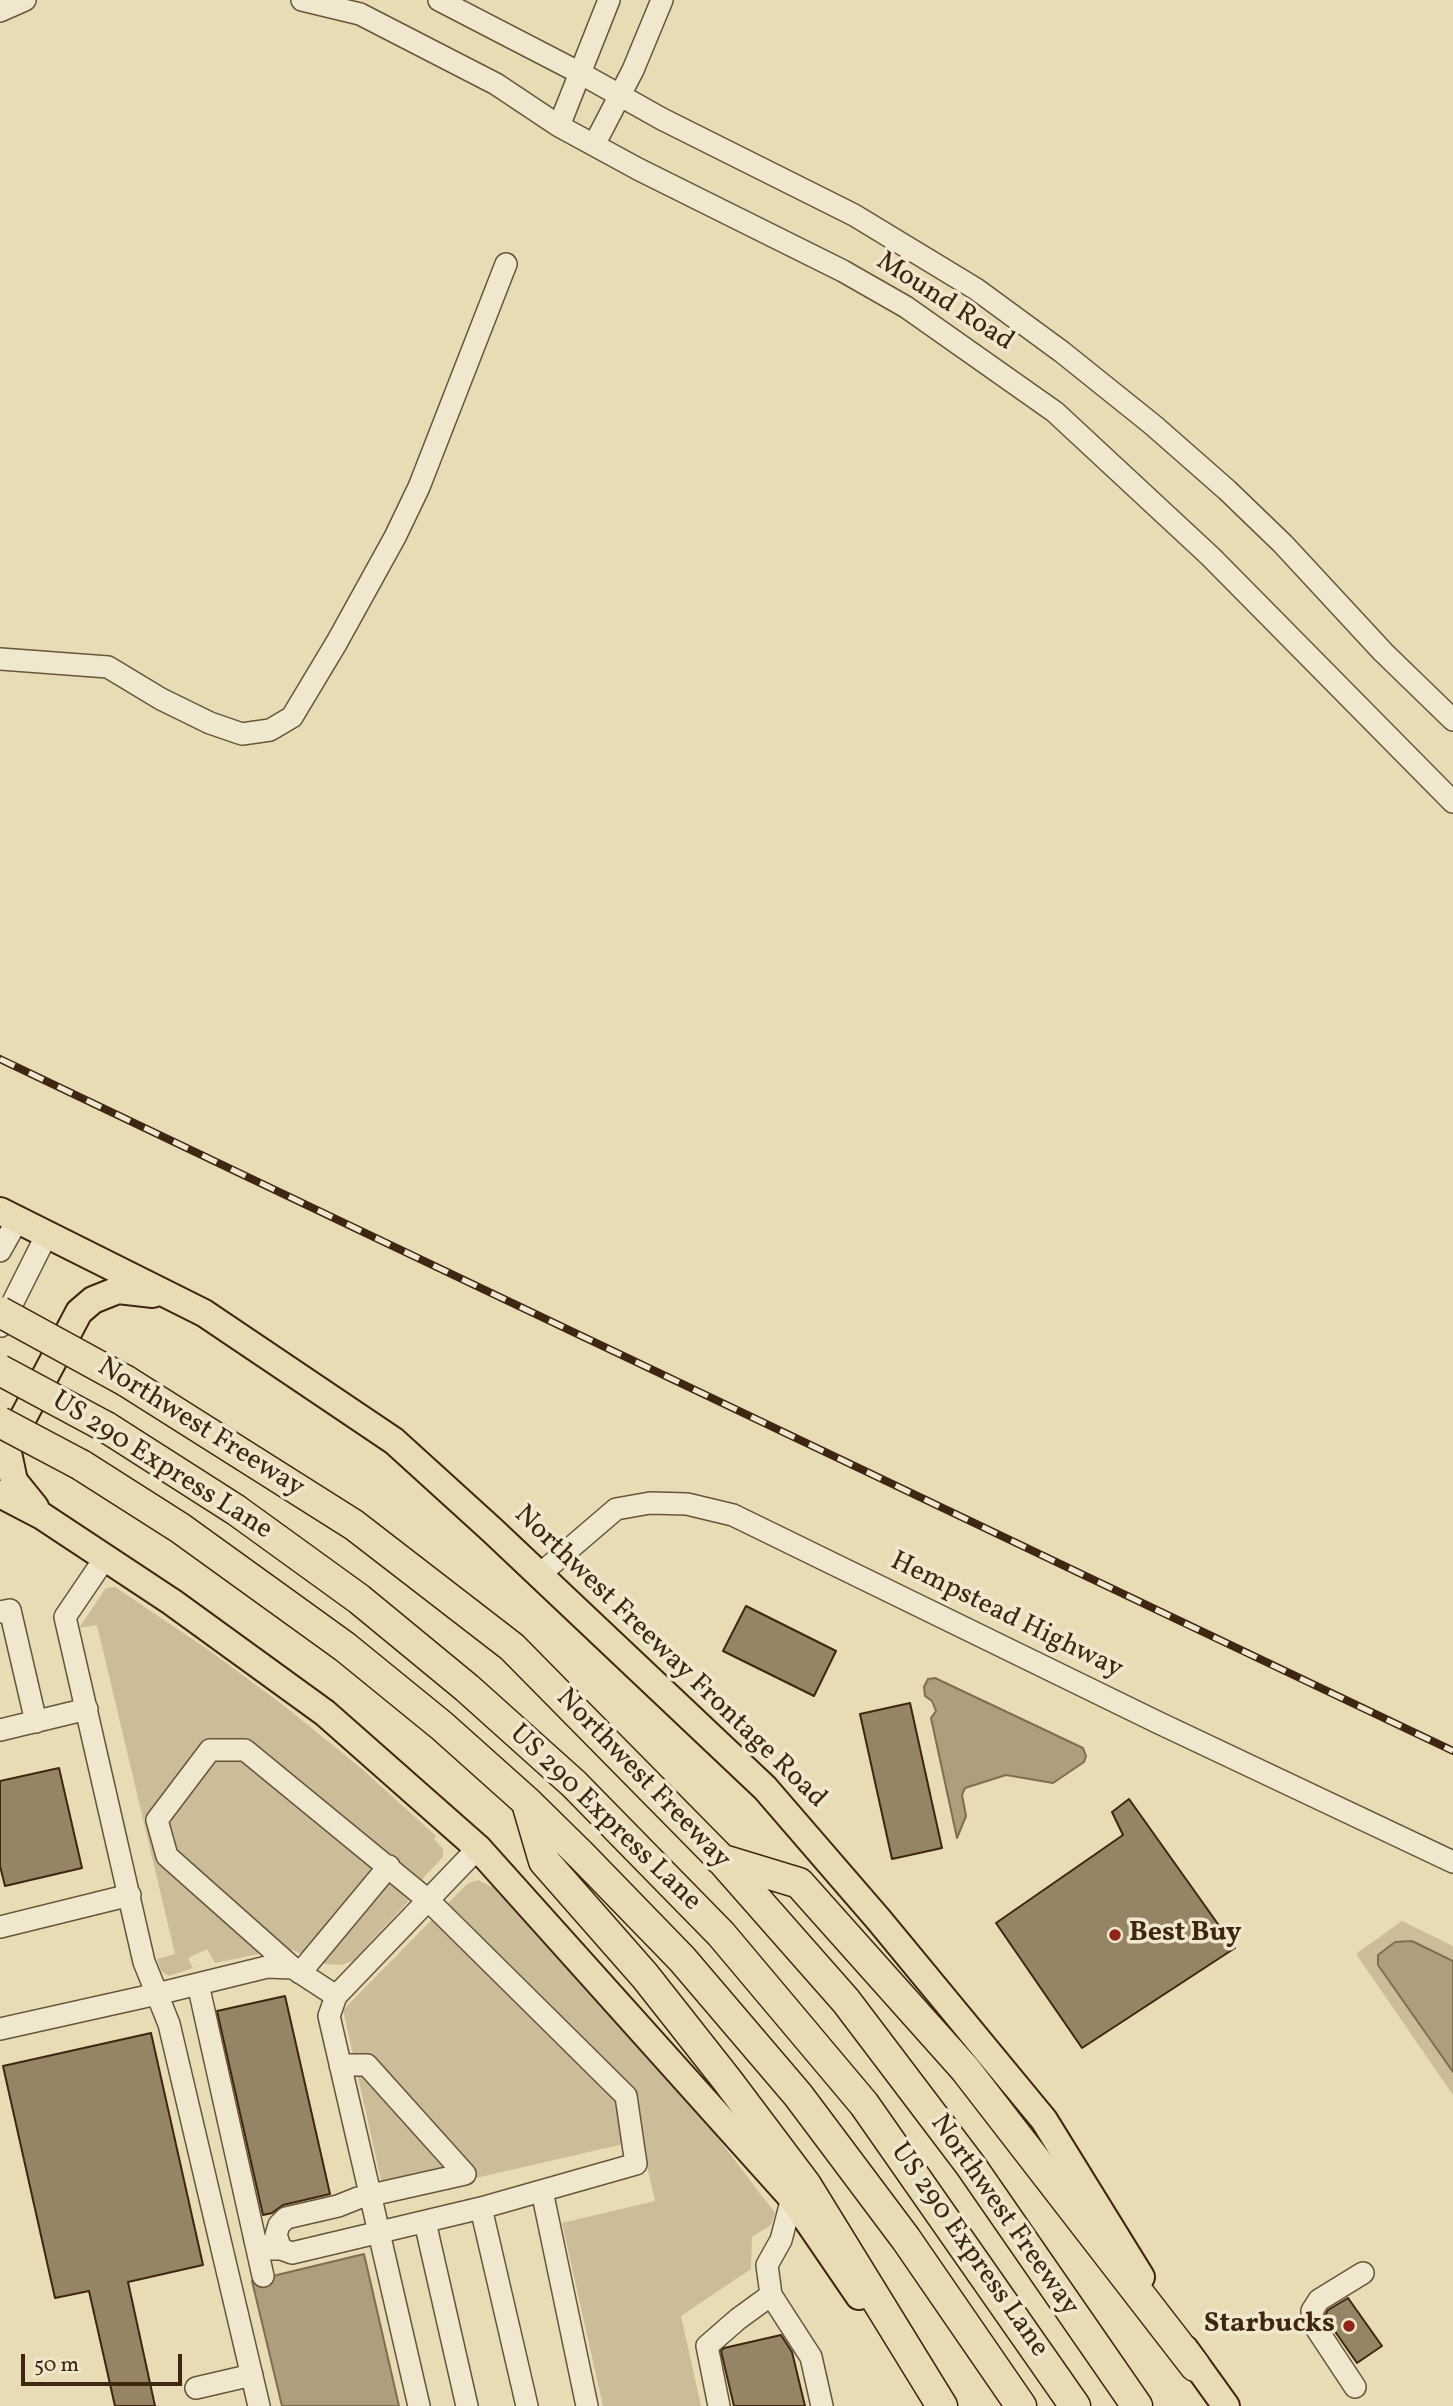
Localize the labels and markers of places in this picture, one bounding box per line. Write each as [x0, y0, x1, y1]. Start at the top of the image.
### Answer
place label: Best Buy [1129, 1918, 1242, 1952]
marker: Best Buy [1107, 1927, 1123, 1943]
place label: Starbucks [1204, 2309, 1335, 2343]
marker: Starbucks [1341, 2318, 1357, 2334]

